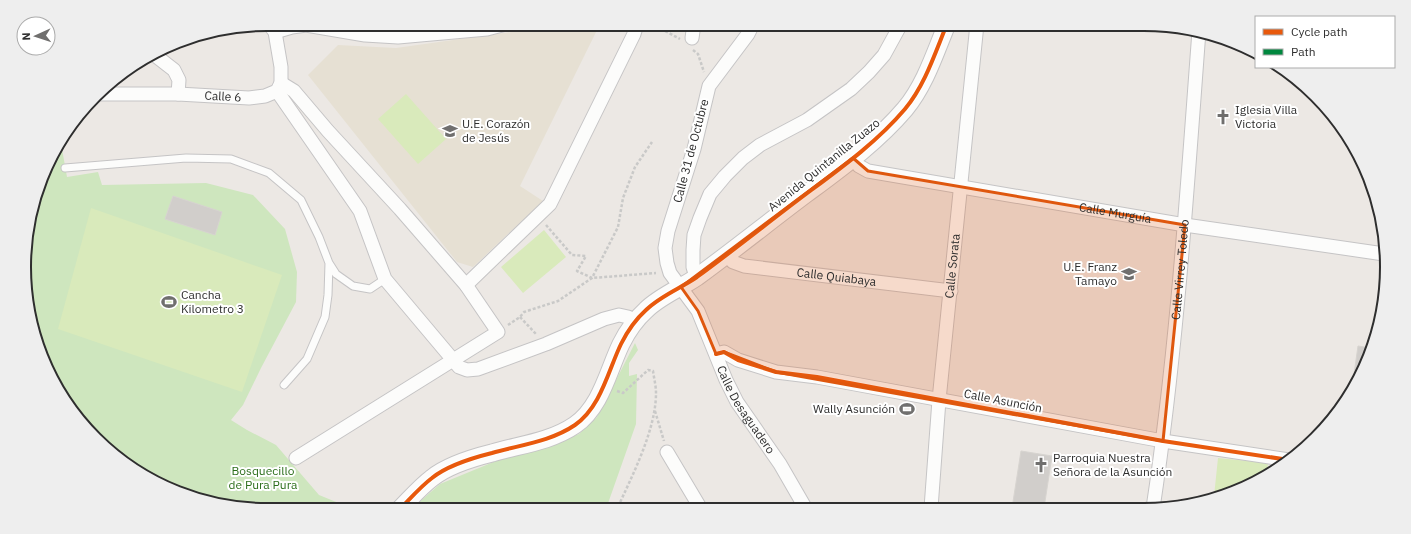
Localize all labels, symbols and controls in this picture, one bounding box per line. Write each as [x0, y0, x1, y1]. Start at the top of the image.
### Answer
north arrow [16, 16, 56, 56]
legend [1255, 16, 1395, 68]
text: Cycle path [1291, 24, 1348, 39]
text: N [19, 32, 33, 41]
text: Path [1291, 44, 1316, 59]
street label: Calle 6 [204, 88, 242, 105]
street label: Calle 31 de Octubre [669, 97, 712, 204]
place label: Iglesia Villa Victoria [1235, 102, 1298, 131]
church icon: Iglesia Villa Victoria [1214, 108, 1232, 126]
street label: Avenida Quintanilla Zuazo [765, 115, 883, 214]
place label: U.E. Corazón de Jesús [462, 116, 530, 145]
school or university icon: U.E. Corazón de Jesús [441, 122, 459, 140]
street label: Calle Murguía [1078, 199, 1153, 226]
street label: Calle Virrey Toledo [1168, 219, 1192, 320]
street label: Calle Sorata [941, 232, 963, 299]
place label: U.E. Franz Tamayo [1063, 259, 1117, 288]
street label: Calle Quiabaya [796, 264, 878, 289]
school or university icon: U.E. Franz Tamayo [1120, 265, 1138, 283]
place label: Cancha Kilometro 3 [181, 287, 244, 316]
sports icon: Cancha Kilometro 3 [160, 293, 178, 311]
street label: Calle Desaguadero [714, 363, 779, 457]
street label: Calle Asunción [963, 386, 1044, 415]
sports icon: Wally Asunción [898, 400, 916, 418]
place label: Wally Asunción [813, 401, 895, 416]
place label: Parroquia Nuestra Señora de la Asunción [1053, 450, 1172, 479]
church icon: Parroquia Nuestra Señora de la Asunción [1032, 456, 1050, 474]
park label: Bosquecillo de Pura Pura [229, 463, 298, 492]

